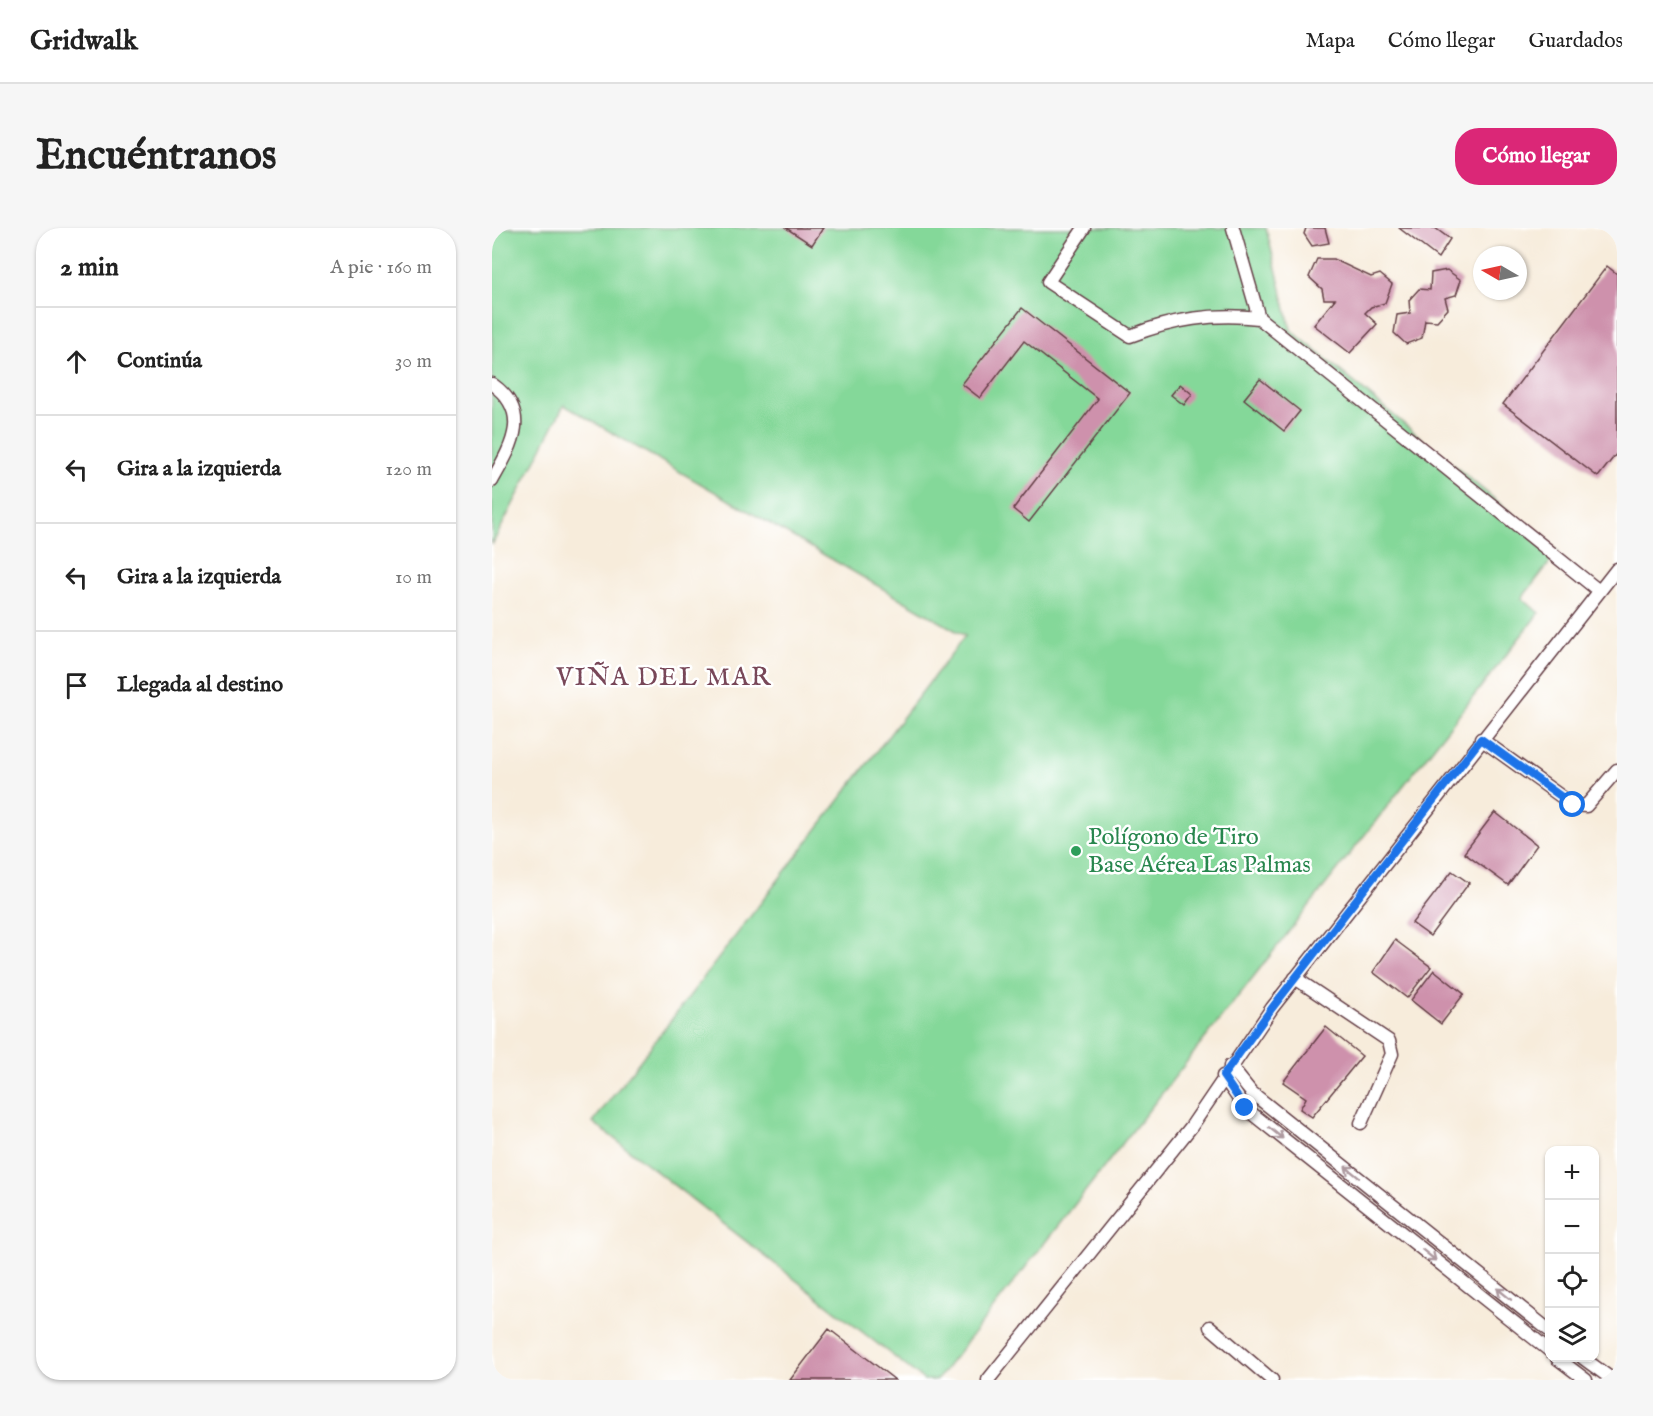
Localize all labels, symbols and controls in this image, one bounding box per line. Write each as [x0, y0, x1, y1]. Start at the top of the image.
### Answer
text: Gridwalk [30, 24, 138, 59]
text: Mapa [1306, 28, 1355, 55]
text: Cómo llegar [1388, 28, 1495, 55]
text: Guardados [1528, 28, 1623, 55]
button: Cómo llegar [1455, 128, 1617, 185]
text: Encuéntranos [36, 130, 277, 183]
north arrow [1473, 246, 1527, 300]
text: 2 min [60, 251, 119, 284]
text: A pie · 160 m [330, 255, 432, 280]
icon: ahead [60, 345, 93, 378]
text: Continúa [117, 347, 202, 375]
text: 30 m [395, 349, 432, 374]
icon: left [60, 453, 93, 486]
text: Gira a la izquierda [117, 455, 281, 483]
text: 120 m [386, 457, 432, 482]
icon: left [60, 561, 93, 594]
text: Gira a la izquierda [117, 563, 281, 591]
text: 10 m [395, 565, 432, 590]
district label: VIÑA DEL MAR [555, 661, 772, 694]
icon: arrive [60, 669, 93, 702]
text: Llegada al destino [117, 671, 283, 699]
route start [1559, 791, 1585, 817]
place label: Polígono de Tiro Base Aérea Las Palmas [1088, 822, 1311, 881]
marker: Polígono de Tiro Base Aérea Las Palmas [1069, 844, 1083, 858]
route end [1231, 1094, 1257, 1120]
one-way arrow [1268, 1127, 1284, 1140]
map controls [1545, 1146, 1599, 1362]
button: + [1545, 1146, 1599, 1200]
one-way arrow [1344, 1166, 1360, 1179]
button: − [1545, 1200, 1599, 1254]
one-way arrow [1421, 1248, 1436, 1262]
button: locate [1545, 1254, 1599, 1308]
one-way arrow [1496, 1288, 1512, 1301]
button: layers [1545, 1308, 1599, 1362]

